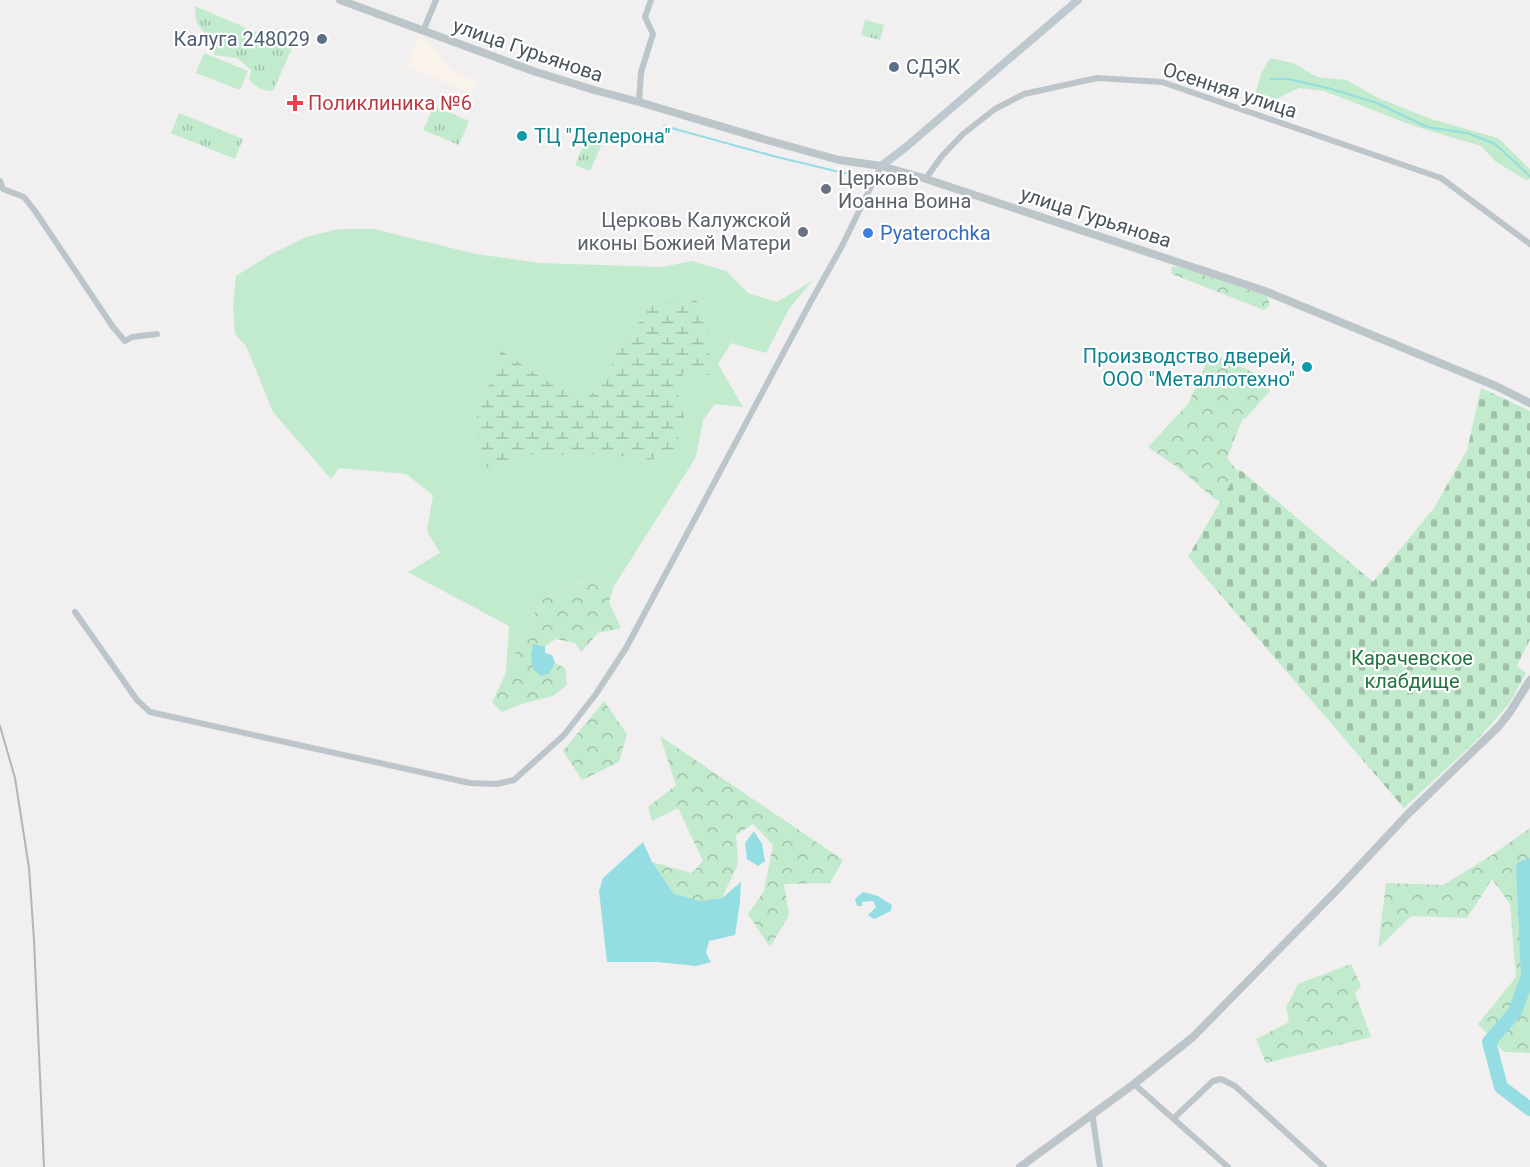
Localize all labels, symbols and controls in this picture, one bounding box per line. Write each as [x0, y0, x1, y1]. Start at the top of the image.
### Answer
street label: улица Гурьянова [450, 13, 606, 87]
place label: Калуга 248029 [174, 27, 310, 51]
marker: Калуга 248029 [315, 32, 329, 46]
place label: СДЭК [906, 55, 961, 79]
street label: Осенняя улица [1160, 57, 1300, 123]
marker: СДЭК [887, 60, 901, 74]
place label: Поликлиника №6 [308, 91, 472, 115]
marker: Поликлиника №6 [286, 94, 304, 112]
place label: ТЦ "Делерона" [534, 124, 671, 148]
marker: ТЦ "Делерона" [515, 129, 529, 143]
place label: Церковь Иоанна Воина [838, 166, 971, 213]
street label: улица Гурьянова [1017, 181, 1175, 253]
marker: Церковь Иоанна Воина [819, 182, 833, 196]
place label: Церковь Калужской иконы Божией Матери [577, 208, 791, 255]
place label: Pyaterochka [880, 221, 991, 245]
marker: Церковь Калужской иконы Божией Матери [796, 225, 810, 239]
marker: Pyaterochka [861, 226, 875, 240]
place label: Производство дверей, ООО "Металлотехно" [1083, 344, 1295, 391]
marker: Производство дверей, ООО "Металлотехно" [1300, 360, 1314, 374]
park label: Карачевское клабдище [1351, 646, 1473, 693]

